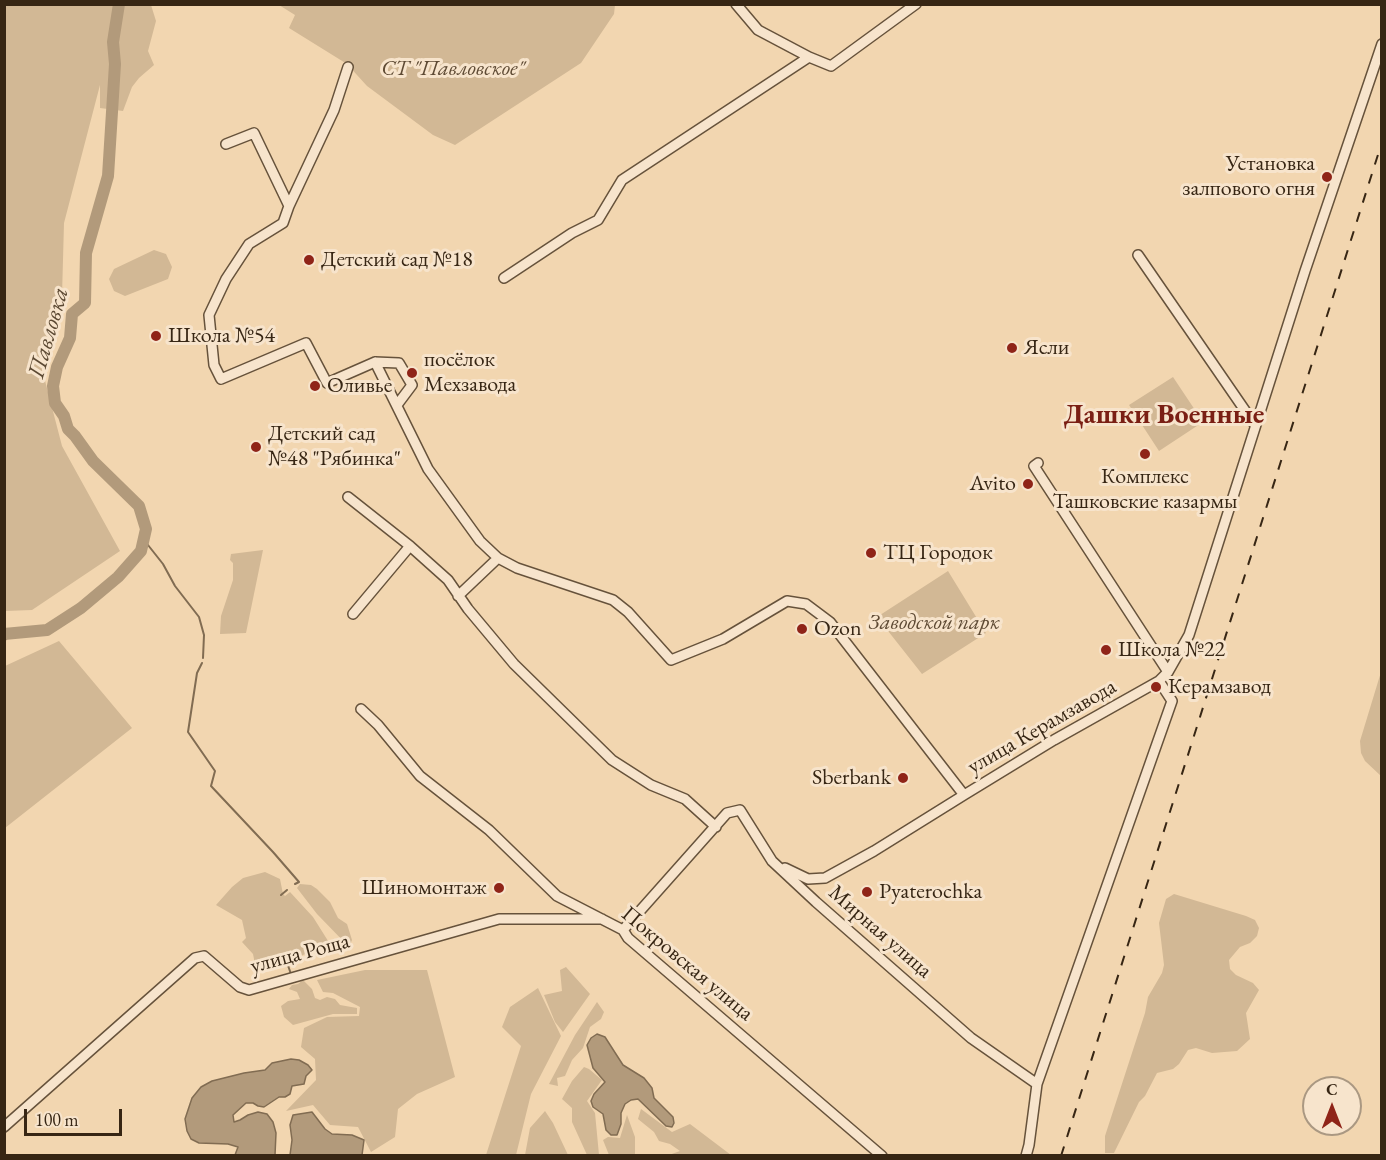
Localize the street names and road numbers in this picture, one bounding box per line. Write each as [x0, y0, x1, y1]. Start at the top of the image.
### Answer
street label: улица Керамзавода [963, 674, 1121, 780]
street label: Мирная улица [823, 880, 937, 984]
street label: Покровская улица [616, 901, 758, 1027]
street label: улица Роща [247, 928, 353, 980]

